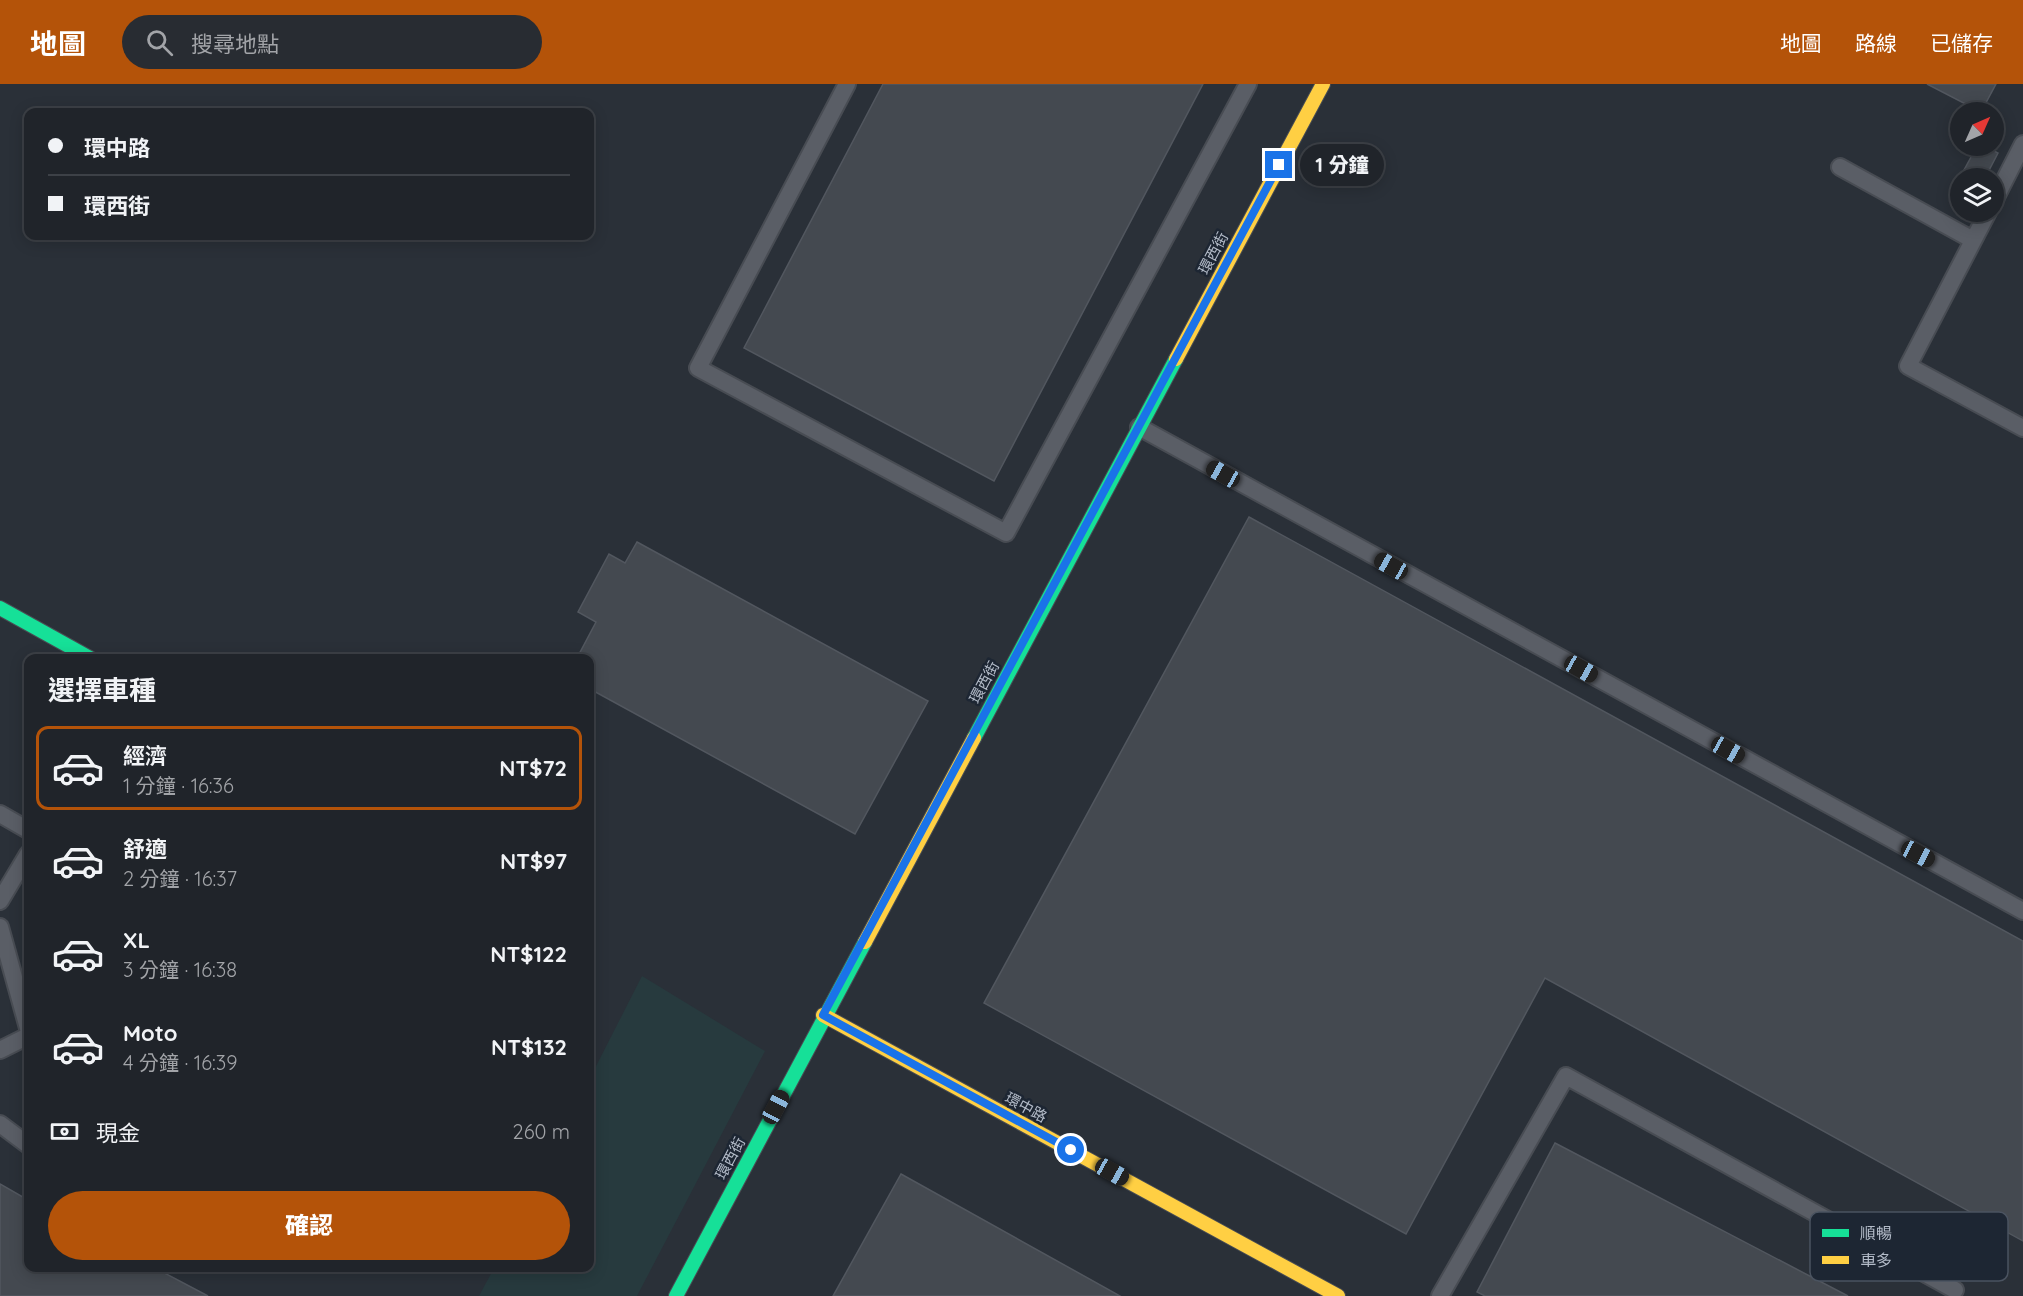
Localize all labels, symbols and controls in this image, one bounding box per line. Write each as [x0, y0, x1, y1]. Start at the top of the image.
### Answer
search box [122, 15, 542, 69]
text: 地圖 [30, 26, 86, 61]
icon: search [143, 26, 176, 59]
text: 搜尋地點 [191, 30, 279, 58]
text: 地圖 [1780, 30, 1822, 56]
text: 路線 [1855, 30, 1897, 56]
text: 已儲存 [1930, 30, 1993, 56]
north arrow [1950, 102, 2004, 156]
map controls [1950, 102, 2004, 222]
text: 環中路 [84, 134, 150, 162]
callout: 1 分鐘 [1300, 144, 1384, 186]
route end [1265, 151, 1292, 178]
text: 1 分鐘 [1315, 152, 1369, 177]
button: layers [1950, 168, 2004, 222]
text: 環西街 [84, 192, 150, 220]
street label: 環西街 [1194, 229, 1232, 277]
car [1203, 457, 1243, 491]
car [1371, 549, 1411, 583]
car [1561, 652, 1601, 686]
street label: 環西街 [965, 658, 1003, 706]
text: 選擇車種 [48, 673, 156, 707]
car [1708, 733, 1748, 767]
icon: car [51, 741, 105, 795]
text: 經濟 [123, 742, 167, 770]
text: NT$72 [499, 754, 567, 782]
text: 1 分鐘 · 16:36 [123, 773, 234, 798]
icon: car [51, 834, 105, 888]
text: 舒適 [123, 835, 167, 863]
car [1898, 838, 1938, 870]
text: NT$97 [500, 847, 567, 875]
text: 2 分鐘 · 16:37 [123, 866, 237, 891]
text: XL [123, 926, 150, 954]
icon: car [51, 927, 105, 981]
text: NT$122 [490, 940, 567, 968]
text: 3 分鐘 · 16:38 [123, 957, 237, 982]
text: Moto [123, 1019, 177, 1047]
icon: car [51, 1020, 105, 1074]
text: NT$132 [491, 1033, 567, 1061]
text: 4 分鐘 · 16:39 [123, 1050, 237, 1075]
car [760, 1087, 792, 1127]
street label: 環中路 [1002, 1088, 1050, 1126]
icon: cash [48, 1115, 81, 1148]
text: 現金 [96, 1119, 140, 1147]
text: 260 m [513, 1119, 570, 1144]
street label: 環西街 [711, 1134, 749, 1182]
route start [1057, 1136, 1084, 1163]
car [1092, 1155, 1132, 1189]
button: 確認 [48, 1191, 570, 1260]
legend [1810, 1212, 2008, 1281]
text: 順暢 [1860, 1223, 1892, 1243]
text: 車多 [1860, 1250, 1892, 1270]

